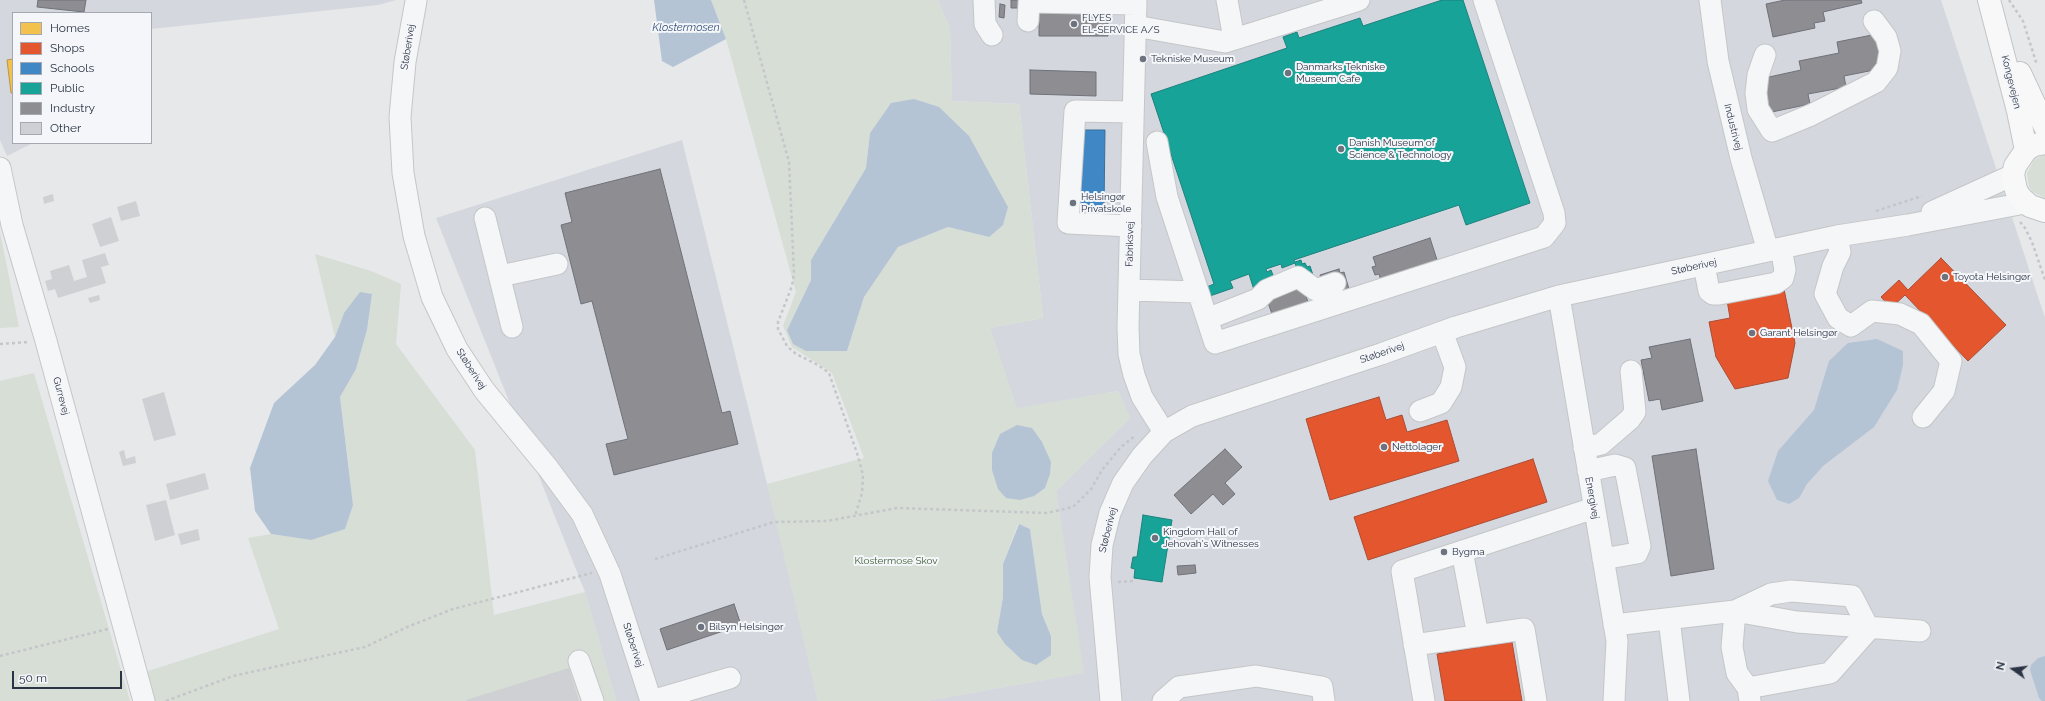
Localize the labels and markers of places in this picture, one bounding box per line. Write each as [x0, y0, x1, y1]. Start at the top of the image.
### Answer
place label: FLYES EL-SERVICE A/S [1082, 12, 1160, 36]
marker: FLYES EL-SERVICE A/S [1069, 19, 1079, 29]
place label: Tekniske Museum [1151, 53, 1234, 65]
marker: Tekniske Museum [1138, 54, 1148, 64]
place label: Danmarks Tekniske Museum Cafe [1296, 61, 1385, 84]
marker: Danmarks Tekniske Museum Cafe [1283, 68, 1293, 78]
place label: Danish Museum of Science & Technology [1349, 137, 1452, 160]
marker: Danish Museum of Science & Technology [1336, 144, 1346, 154]
place label: Helsingør Privatskole [1081, 191, 1131, 214]
marker: Helsingør Privatskole [1068, 198, 1078, 208]
place label: Toyota Helsingør [1953, 271, 2031, 283]
marker: Toyota Helsingør [1940, 272, 1950, 282]
place label: Garant Helsingør [1760, 327, 1838, 339]
marker: Garant Helsingør [1747, 328, 1757, 338]
place label: Nettolager [1392, 441, 1442, 453]
marker: Nettolager [1379, 442, 1389, 452]
place label: Kingdom Hall of Jehovah's Witnesses [1163, 526, 1259, 550]
marker: Kingdom Hall of Jehovah's Witnesses [1150, 533, 1160, 543]
place label: Bygma [1452, 546, 1485, 558]
marker: Bygma [1439, 547, 1449, 557]
place label: Bilsyn Helsingør [709, 621, 783, 633]
marker: Bilsyn Helsingør [696, 622, 706, 632]

